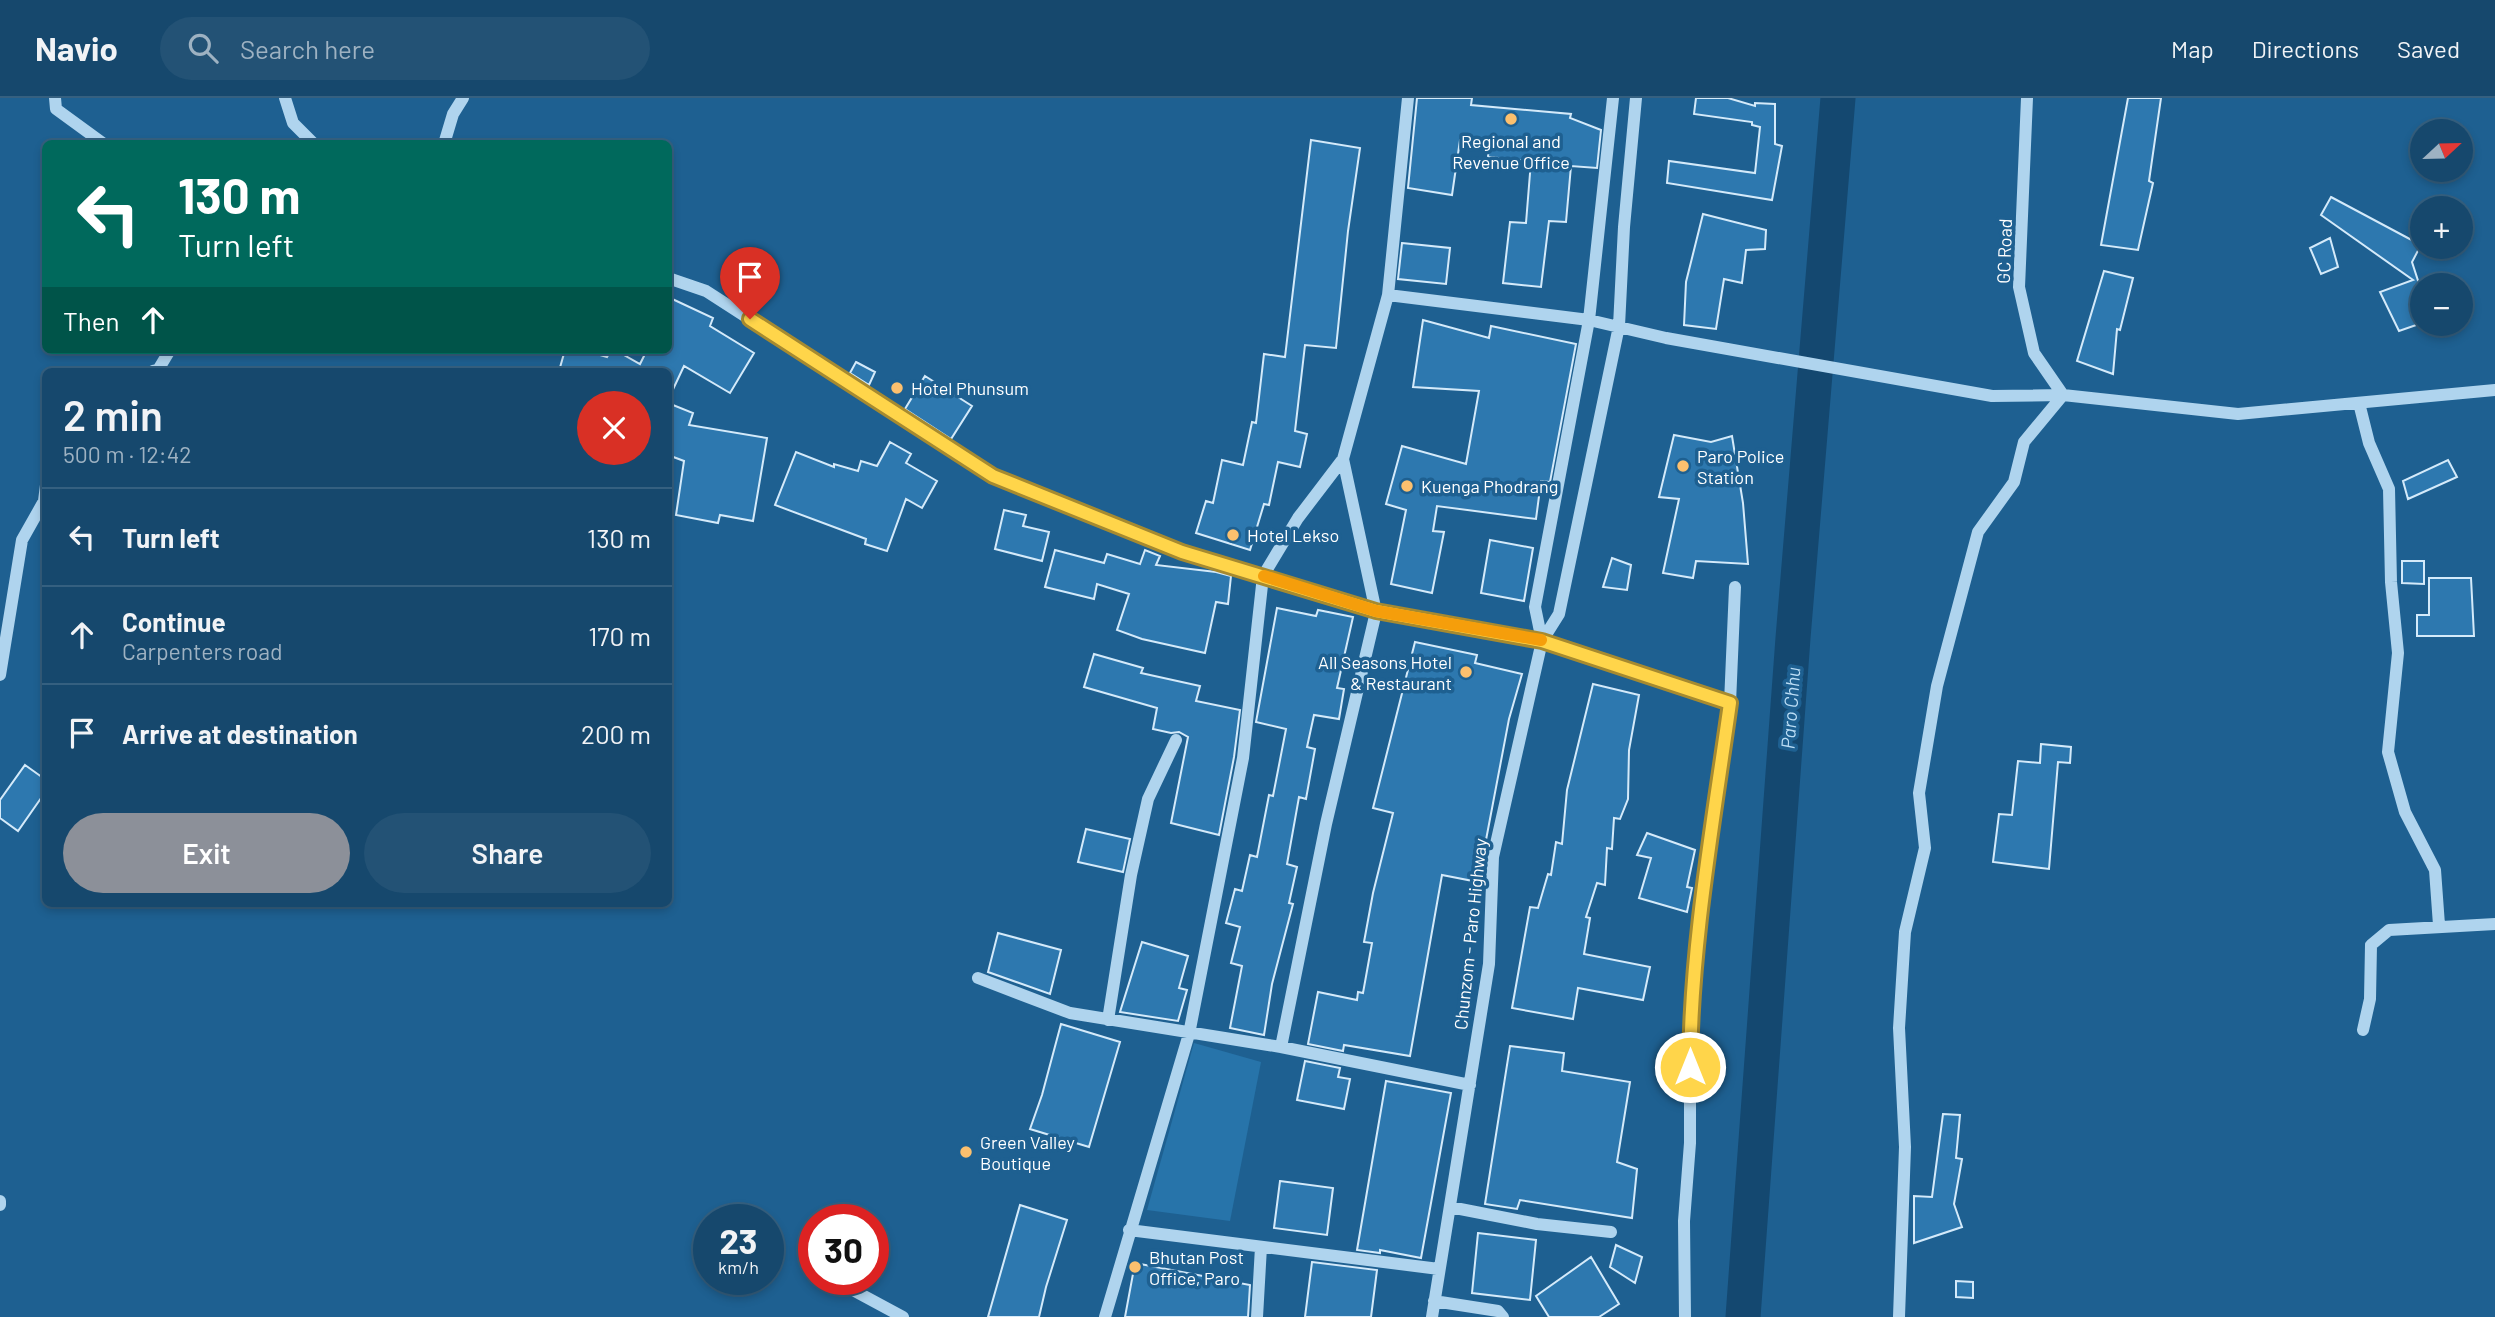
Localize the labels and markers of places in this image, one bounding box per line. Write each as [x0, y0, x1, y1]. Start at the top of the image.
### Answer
marker: Regional and Revenue Office [1503, 111, 1519, 127]
place label: Regional and Revenue Office [1452, 130, 1570, 173]
pin [720, 247, 780, 319]
place label: Hotel Phunsum [911, 377, 1029, 399]
marker: Hotel Phunsum [889, 380, 905, 396]
place label: Paro Police Station [1697, 445, 1784, 488]
marker: Paro Police Station [1675, 458, 1691, 474]
place label: Kuenga Phodrang [1421, 475, 1558, 497]
marker: Kuenga Phodrang [1399, 478, 1415, 494]
place label: Hotel Lekso [1247, 524, 1339, 546]
marker: Hotel Lekso [1225, 527, 1241, 543]
place label: All Seasons Hotel & Restaurant [1318, 651, 1452, 694]
marker: All Seasons Hotel & Restaurant [1458, 664, 1474, 680]
place label: Green Valley Boutique [980, 1131, 1075, 1174]
marker: Green Valley Boutique [958, 1144, 974, 1160]
place label: Bhutan Post Office, Paro [1149, 1246, 1244, 1289]
marker: Bhutan Post Office, Paro [1127, 1259, 1143, 1275]

